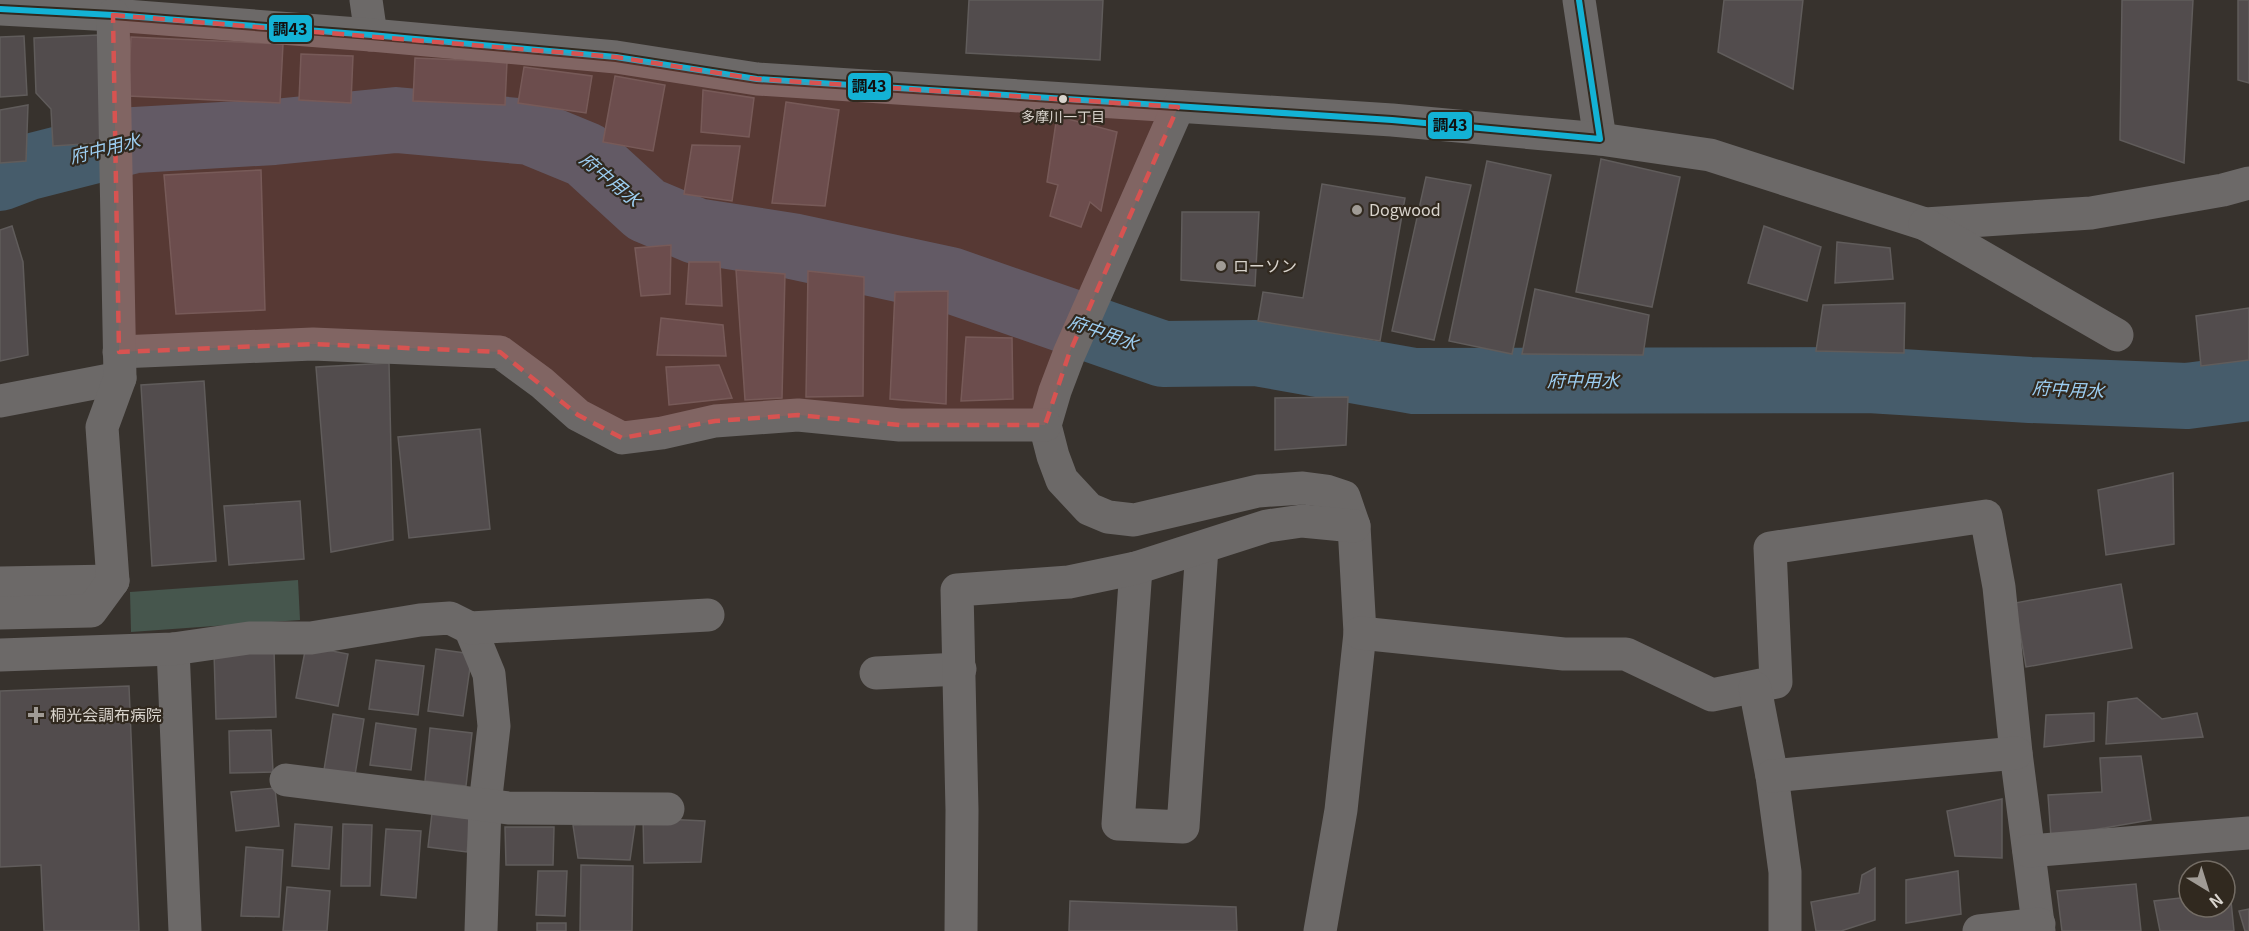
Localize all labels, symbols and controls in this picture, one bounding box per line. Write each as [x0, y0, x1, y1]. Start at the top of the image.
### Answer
line badge: 調43 [268, 14, 313, 43]
text: 調43 [273, 16, 307, 40]
line badge: 調43 [847, 72, 892, 101]
text: 調43 [852, 73, 886, 97]
marker: 多摩川一丁目 [1057, 93, 1069, 105]
place label: 多摩川一丁目 [1021, 106, 1105, 126]
line badge: 調43 [1427, 111, 1473, 140]
text: 調43 [1433, 112, 1467, 136]
water label: 府中用水 [66, 125, 145, 168]
water label: 府中用水 [575, 145, 649, 213]
place label: Dogwood [1369, 197, 1441, 221]
marker: Dogwood [1350, 203, 1364, 217]
place label: ローソン [1233, 253, 1297, 277]
marker: ローソン [1214, 259, 1228, 273]
water label: 府中用水 [1065, 307, 1144, 356]
water label: 府中用水 [1547, 366, 1621, 392]
water label: 府中用水 [2031, 373, 2107, 403]
place label: 桐光会調布病院 [50, 702, 162, 726]
marker: 桐光会調布病院 [27, 706, 45, 724]
north arrow [2177, 859, 2237, 919]
text: N [2205, 888, 2229, 915]

